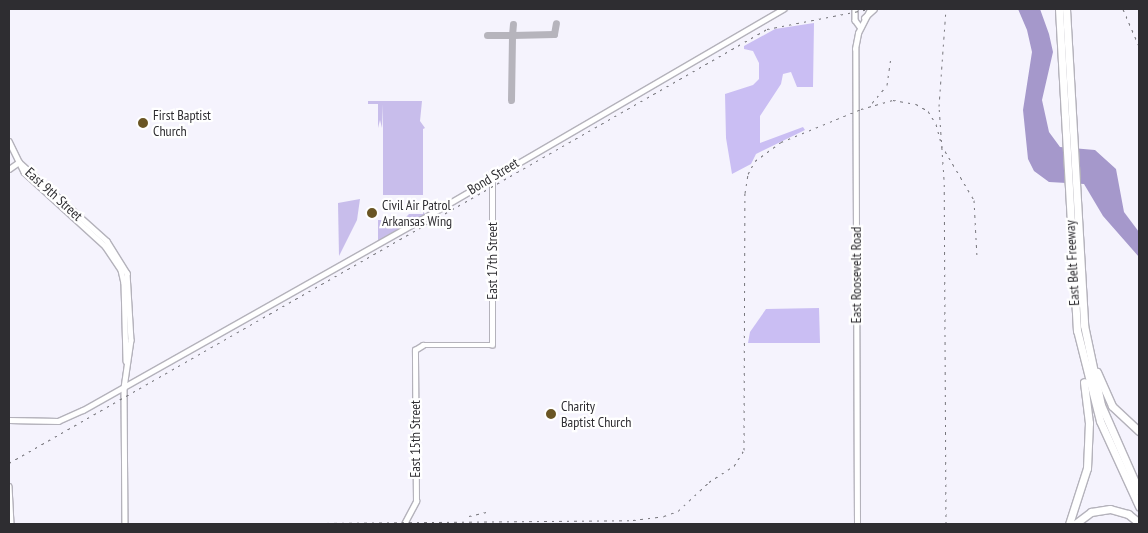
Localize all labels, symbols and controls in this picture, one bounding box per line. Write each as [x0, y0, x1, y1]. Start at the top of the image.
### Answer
place label: First Baptist Church [153, 107, 211, 140]
marker: First Baptist Church [137, 117, 149, 129]
street label: Bond Street [464, 154, 522, 198]
street label: East 9th Street [22, 164, 86, 224]
place label: Civil Air Patrol Arkansas Wing [382, 197, 452, 230]
marker: Civil Air Patrol Arkansas Wing [366, 207, 378, 219]
street label: East Belt Freeway [1061, 220, 1083, 306]
street label: East 17th Street [484, 222, 500, 300]
street label: East Roosevelt Road [848, 227, 864, 323]
place label: Charity Baptist Church [561, 398, 631, 431]
street label: East 15th Street [407, 400, 423, 478]
marker: Charity Baptist Church [545, 408, 557, 420]

